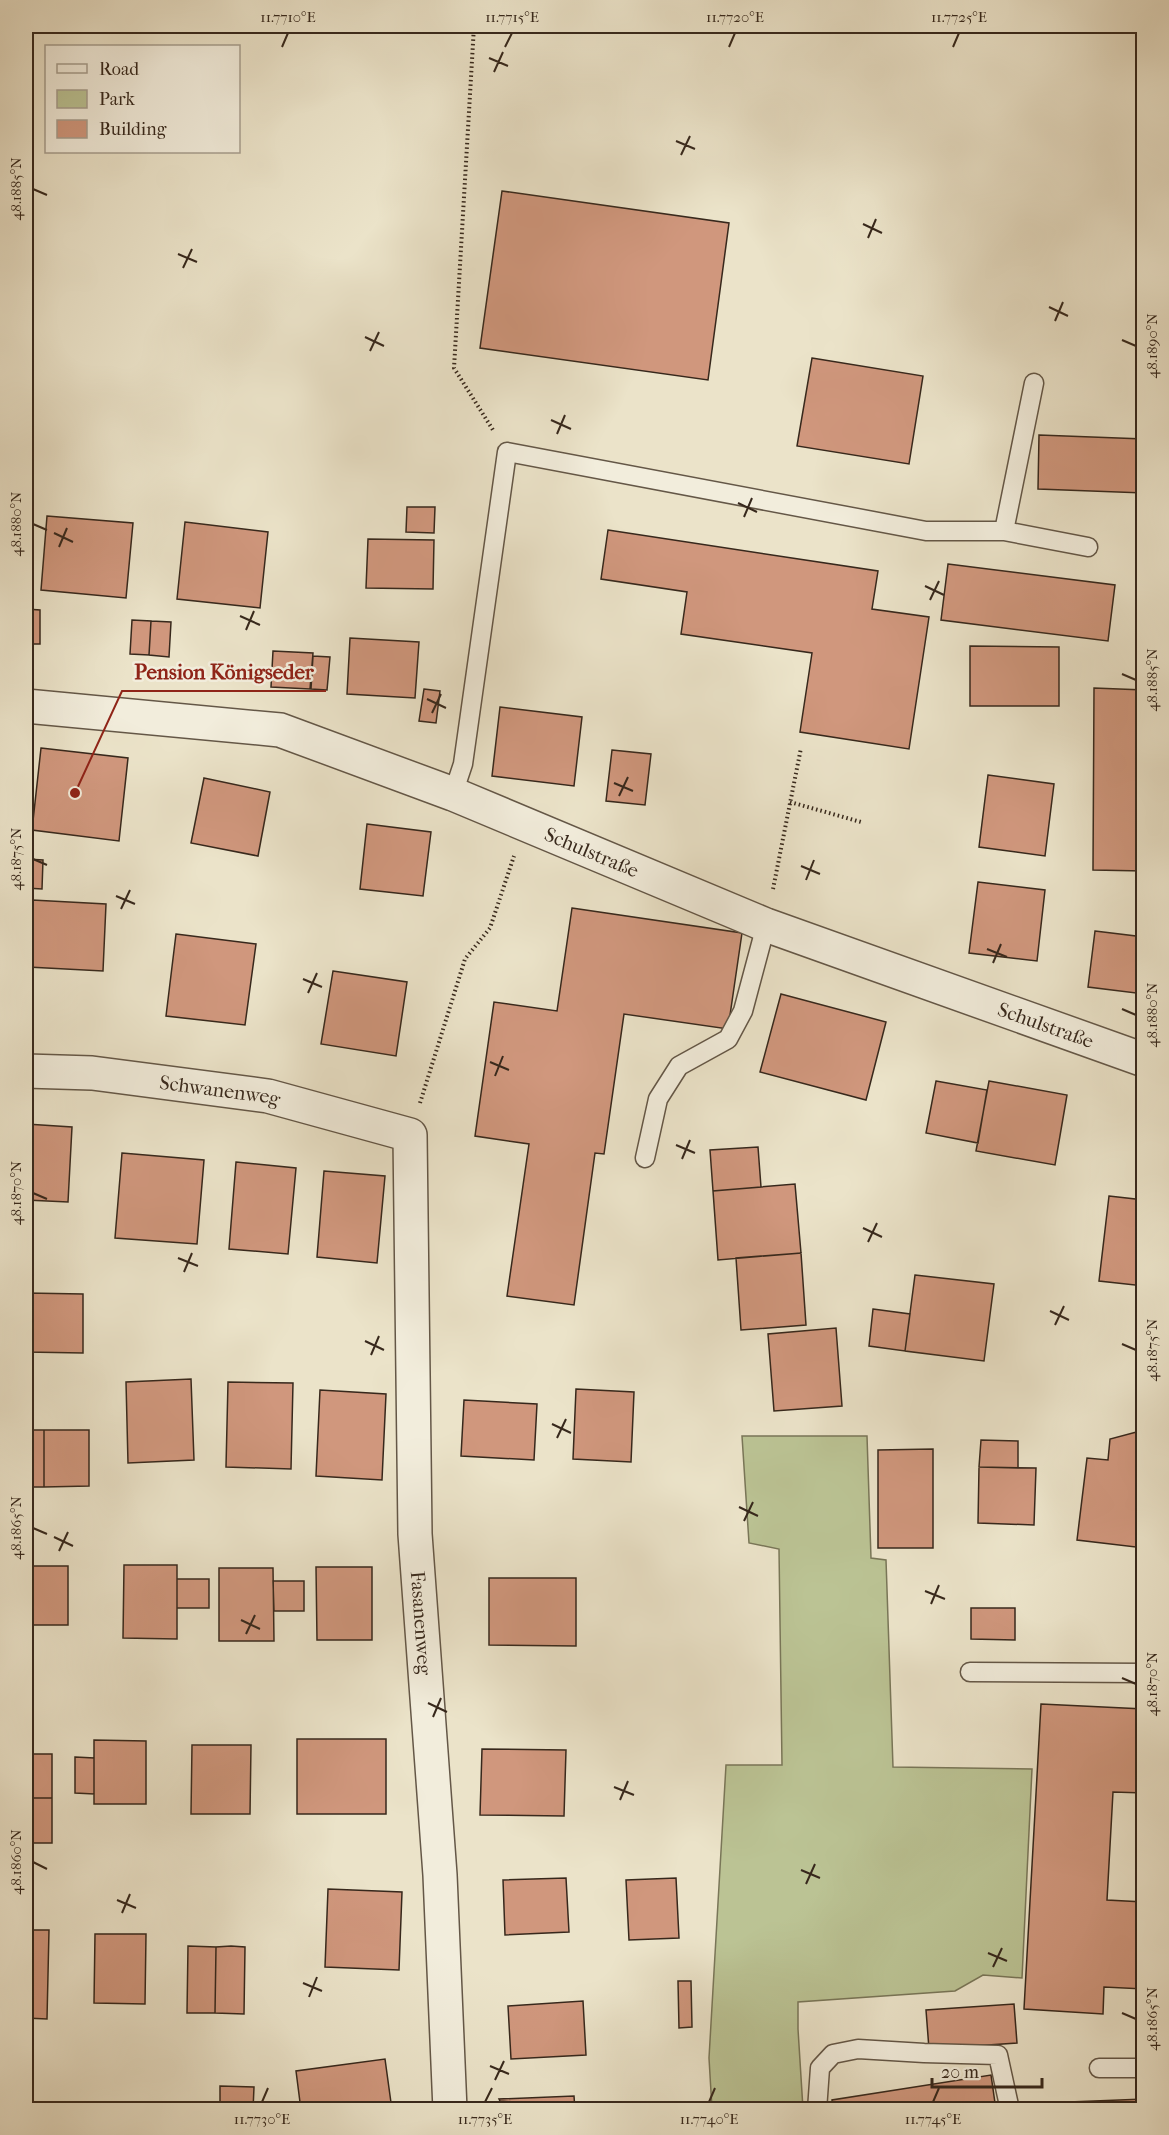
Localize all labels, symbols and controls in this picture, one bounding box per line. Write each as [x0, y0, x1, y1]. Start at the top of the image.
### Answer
text: 11.7710°E [260, 8, 316, 26]
text: 11.7715°E [485, 8, 539, 26]
text: 11.7720°E [706, 8, 764, 26]
text: 11.7725°E [931, 8, 987, 26]
legend [45, 45, 240, 153]
text: Road [99, 59, 139, 80]
text: Park [99, 89, 136, 110]
text: Building [99, 119, 167, 140]
text: 48.1885°N [7, 157, 25, 221]
text: 48.1890°N [1143, 313, 1161, 379]
text: 48.1880°N [7, 491, 25, 556]
text: 48.1885°N [1143, 648, 1161, 712]
callout: Pension Königseder [122, 652, 326, 691]
text: Pension Königseder [134, 660, 315, 684]
street label: Schulstraße [541, 823, 642, 882]
text: 48.1875°N [7, 827, 25, 890]
text: 48.1880°N [1143, 982, 1161, 1047]
street label: Schulstraße [995, 998, 1097, 1053]
street label: Schwanenweg [158, 1071, 283, 1111]
text: 48.1870°N [7, 1160, 25, 1225]
text: 48.1875°N [1143, 1318, 1161, 1381]
text: 48.1865°N [7, 1496, 25, 1560]
street label: Fasanenweg [406, 1570, 436, 1676]
text: 48.1870°N [1143, 1651, 1161, 1716]
text: 48.1860°N [7, 1829, 25, 1895]
text: 48.1865°N [1143, 1987, 1161, 2051]
scale bar [932, 2051, 1042, 2089]
text: 20 m [941, 2062, 979, 2083]
text: 11.7730°E [234, 2110, 290, 2128]
text: 11.7735°E [458, 2110, 512, 2128]
text: 11.7740°E [680, 2110, 738, 2128]
text: 11.7745°E [905, 2110, 961, 2128]

